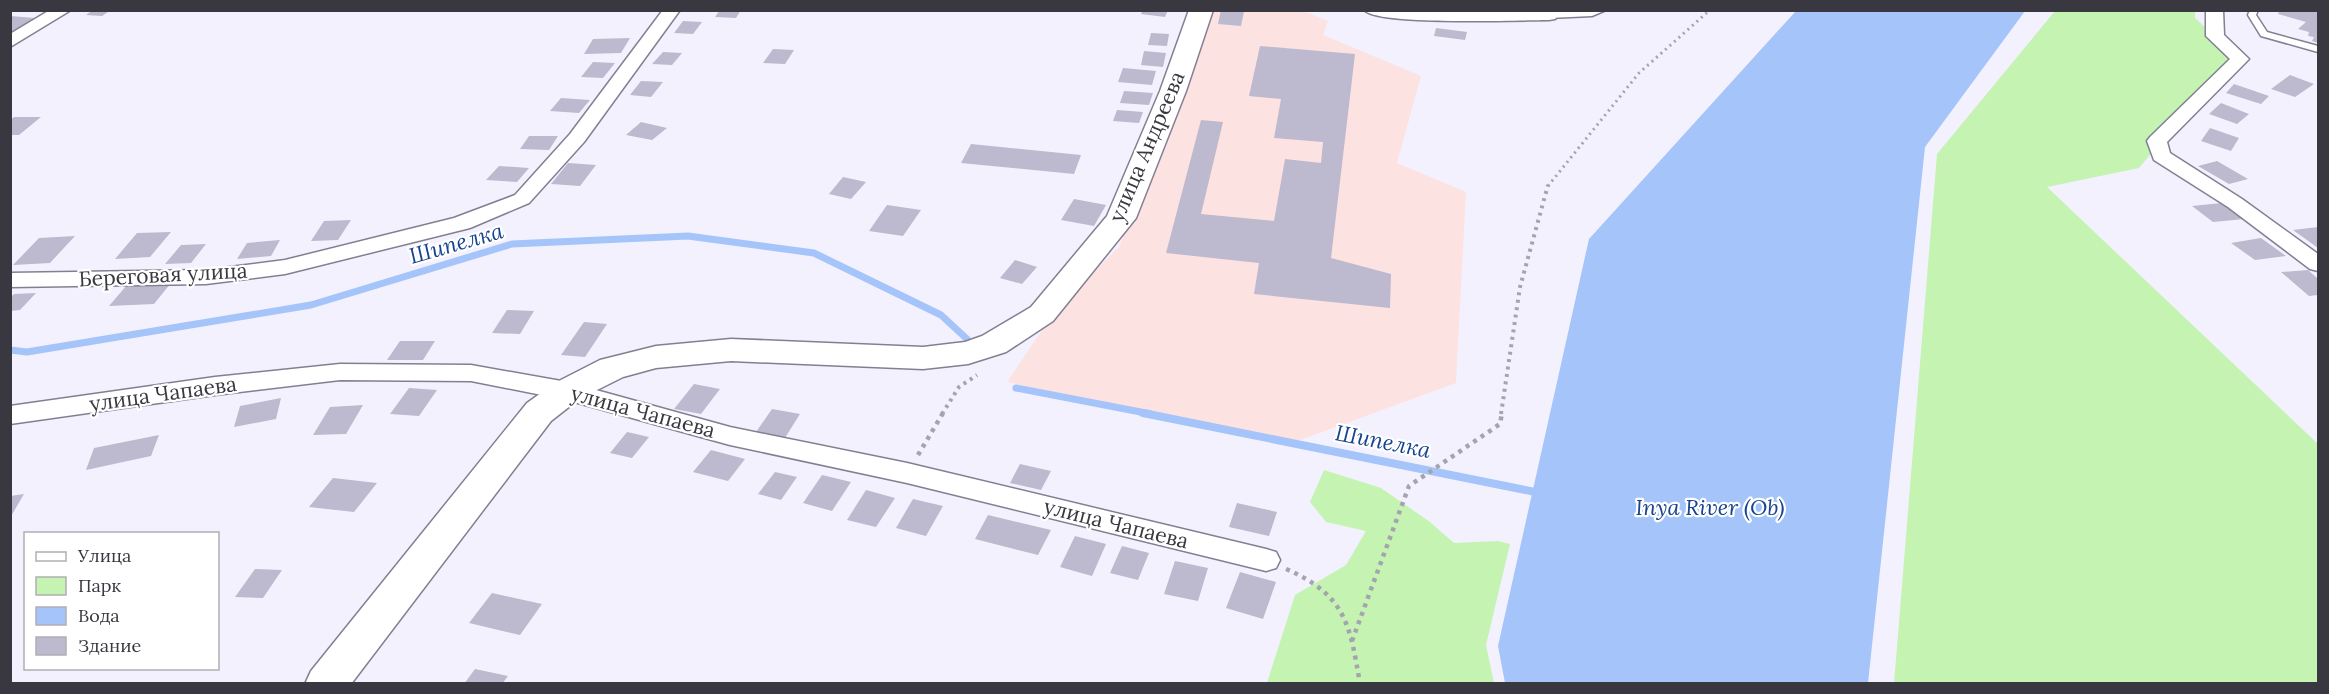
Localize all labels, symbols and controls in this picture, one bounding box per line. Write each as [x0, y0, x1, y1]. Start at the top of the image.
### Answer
street label: улица Андреева [1103, 67, 1191, 226]
water label: Шипелка [406, 216, 507, 270]
street label: Береговая улица [78, 257, 248, 292]
street label: улица Чапаева [88, 370, 238, 417]
street label: улица Чапаева [568, 379, 718, 444]
water label: Шипелка [1333, 418, 1434, 464]
street label: улица Чапаева [1041, 492, 1191, 555]
water label: Inya River (Ob) [1636, 493, 1784, 521]
legend [24, 532, 219, 670]
text: Улица [77, 544, 131, 567]
text: Парк [78, 574, 122, 597]
text: Вода [78, 604, 120, 627]
text: Здание [78, 634, 141, 657]

